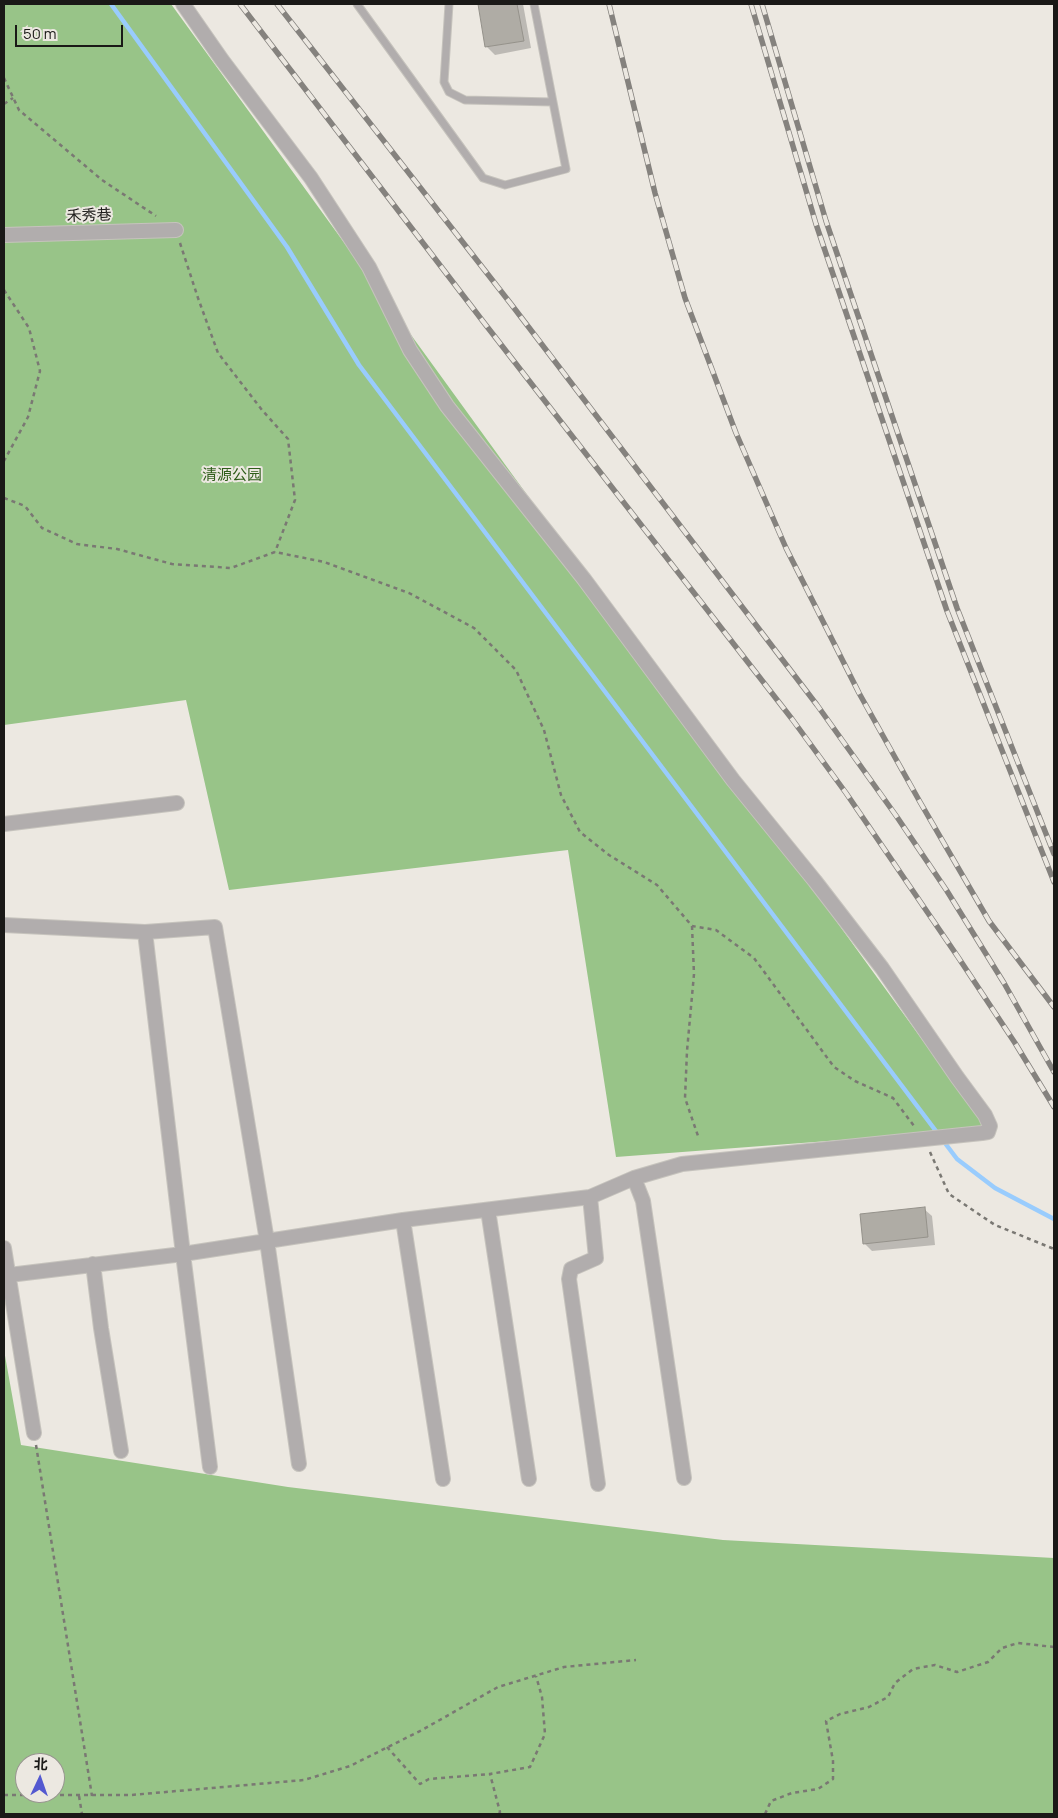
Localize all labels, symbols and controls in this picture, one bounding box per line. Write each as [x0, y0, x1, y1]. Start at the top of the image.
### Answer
scale bar [18, 15, 125, 47]
text: 50 m [23, 23, 57, 44]
street label: 禾秀巷 [66, 206, 112, 226]
park label: 清源公园 [202, 467, 262, 485]
north arrow [15, 1753, 65, 1803]
text: 北 [33, 1754, 48, 1773]

